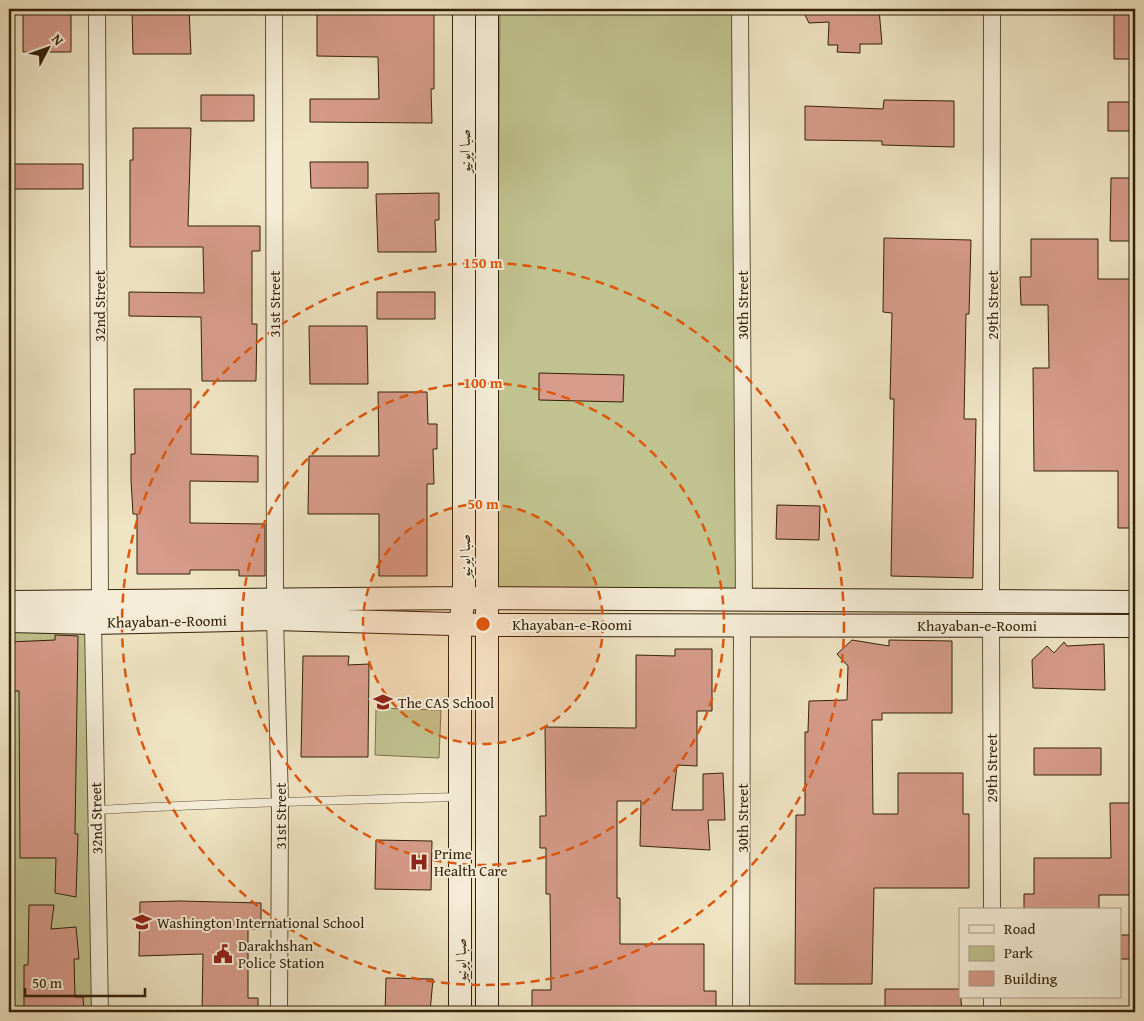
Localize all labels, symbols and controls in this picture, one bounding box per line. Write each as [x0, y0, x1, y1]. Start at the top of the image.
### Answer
north arrow [22, 22, 72, 72]
text: N [47, 29, 69, 50]
street label: صبا ایونیو [454, 129, 475, 175]
text: 150 m [463, 252, 503, 273]
street label: 32nd Street [89, 269, 110, 342]
street label: 31st Street [264, 270, 285, 337]
street label: 30th Street [732, 270, 753, 340]
street label: 29th Street [982, 270, 1003, 340]
text: 100 m [463, 372, 503, 393]
text: 50 m [467, 493, 499, 514]
street label: صبا ایونیو [454, 534, 475, 580]
street label: Khayaban-e-Roomi [107, 609, 227, 633]
street label: Khayaban-e-Roomi [512, 614, 632, 635]
centre of rings [474, 615, 492, 633]
street label: Khayaban-e-Roomi [917, 615, 1037, 636]
school or university icon: The CAS School [372, 691, 394, 713]
place label: The CAS School [398, 692, 494, 713]
street label: 29th Street [981, 733, 1002, 803]
street label: 32nd Street [85, 781, 107, 854]
street label: 31st Street [270, 782, 291, 849]
street label: 30th Street [732, 783, 753, 853]
place label: Prime Health Care [434, 843, 508, 881]
hospital icon: Prime Health Care [408, 851, 430, 873]
legend [959, 908, 1122, 998]
school or university icon: Washington International School [131, 911, 153, 933]
place label: Washington International School [157, 912, 364, 933]
text: Road [1004, 918, 1035, 939]
place label: Darakhshan Police Station [238, 935, 325, 973]
street label: صبا ایونیو [450, 938, 471, 984]
text: Park [1004, 942, 1033, 963]
public building icon: Darakhshan Police Station [212, 943, 234, 965]
scale bar [25, 966, 145, 998]
text: Building [1004, 968, 1058, 989]
text: 50 m [32, 972, 63, 993]

